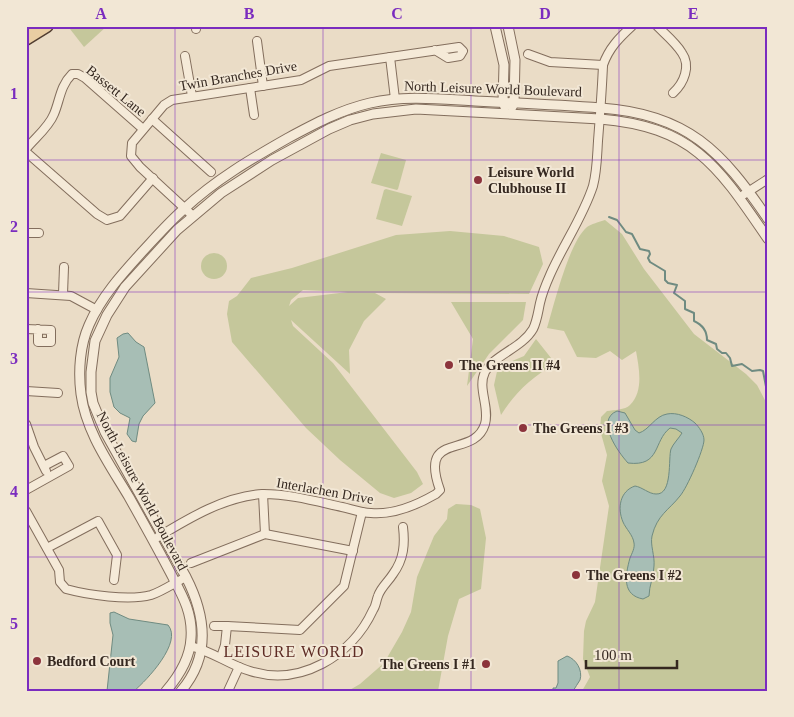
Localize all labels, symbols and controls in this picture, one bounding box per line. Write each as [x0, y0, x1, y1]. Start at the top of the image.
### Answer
text: A [95, 5, 107, 22]
text: B [244, 5, 255, 22]
text: C [391, 5, 403, 22]
text: D [539, 5, 551, 22]
text: E [688, 5, 698, 22]
street label: Twin Branches Drive [178, 58, 298, 94]
street label: Bassett Lane [83, 63, 149, 119]
street label: North Leisure World Boulevard [404, 78, 582, 100]
text: 1 [10, 85, 18, 102]
place label: Leisure World Clubhouse II [488, 165, 574, 196]
marker: Leisure World Clubhouse II [472, 174, 484, 186]
text: 2 [10, 218, 18, 235]
text: 3 [10, 350, 18, 367]
place label: The Greens II #4 [459, 358, 560, 373]
marker: The Greens II #4 [443, 359, 455, 371]
street label: North Leisure World Boulevard [94, 409, 190, 573]
place label: The Greens I #3 [533, 421, 629, 436]
marker: The Greens I #3 [517, 422, 529, 434]
street label: Interlachen Drive [275, 475, 375, 507]
text: 4 [10, 483, 18, 500]
place label: The Greens I #2 [586, 568, 682, 583]
marker: The Greens I #2 [570, 569, 582, 581]
text: 5 [10, 615, 18, 632]
scale bar [586, 637, 678, 669]
district label: LEISURE WORLD [223, 643, 365, 660]
text: 100 m [594, 647, 632, 663]
place label: Bedford Court [47, 654, 136, 669]
marker: Bedford Court [31, 655, 43, 667]
place label: The Greens I #1 [380, 657, 476, 672]
marker: The Greens I #1 [480, 658, 492, 670]

